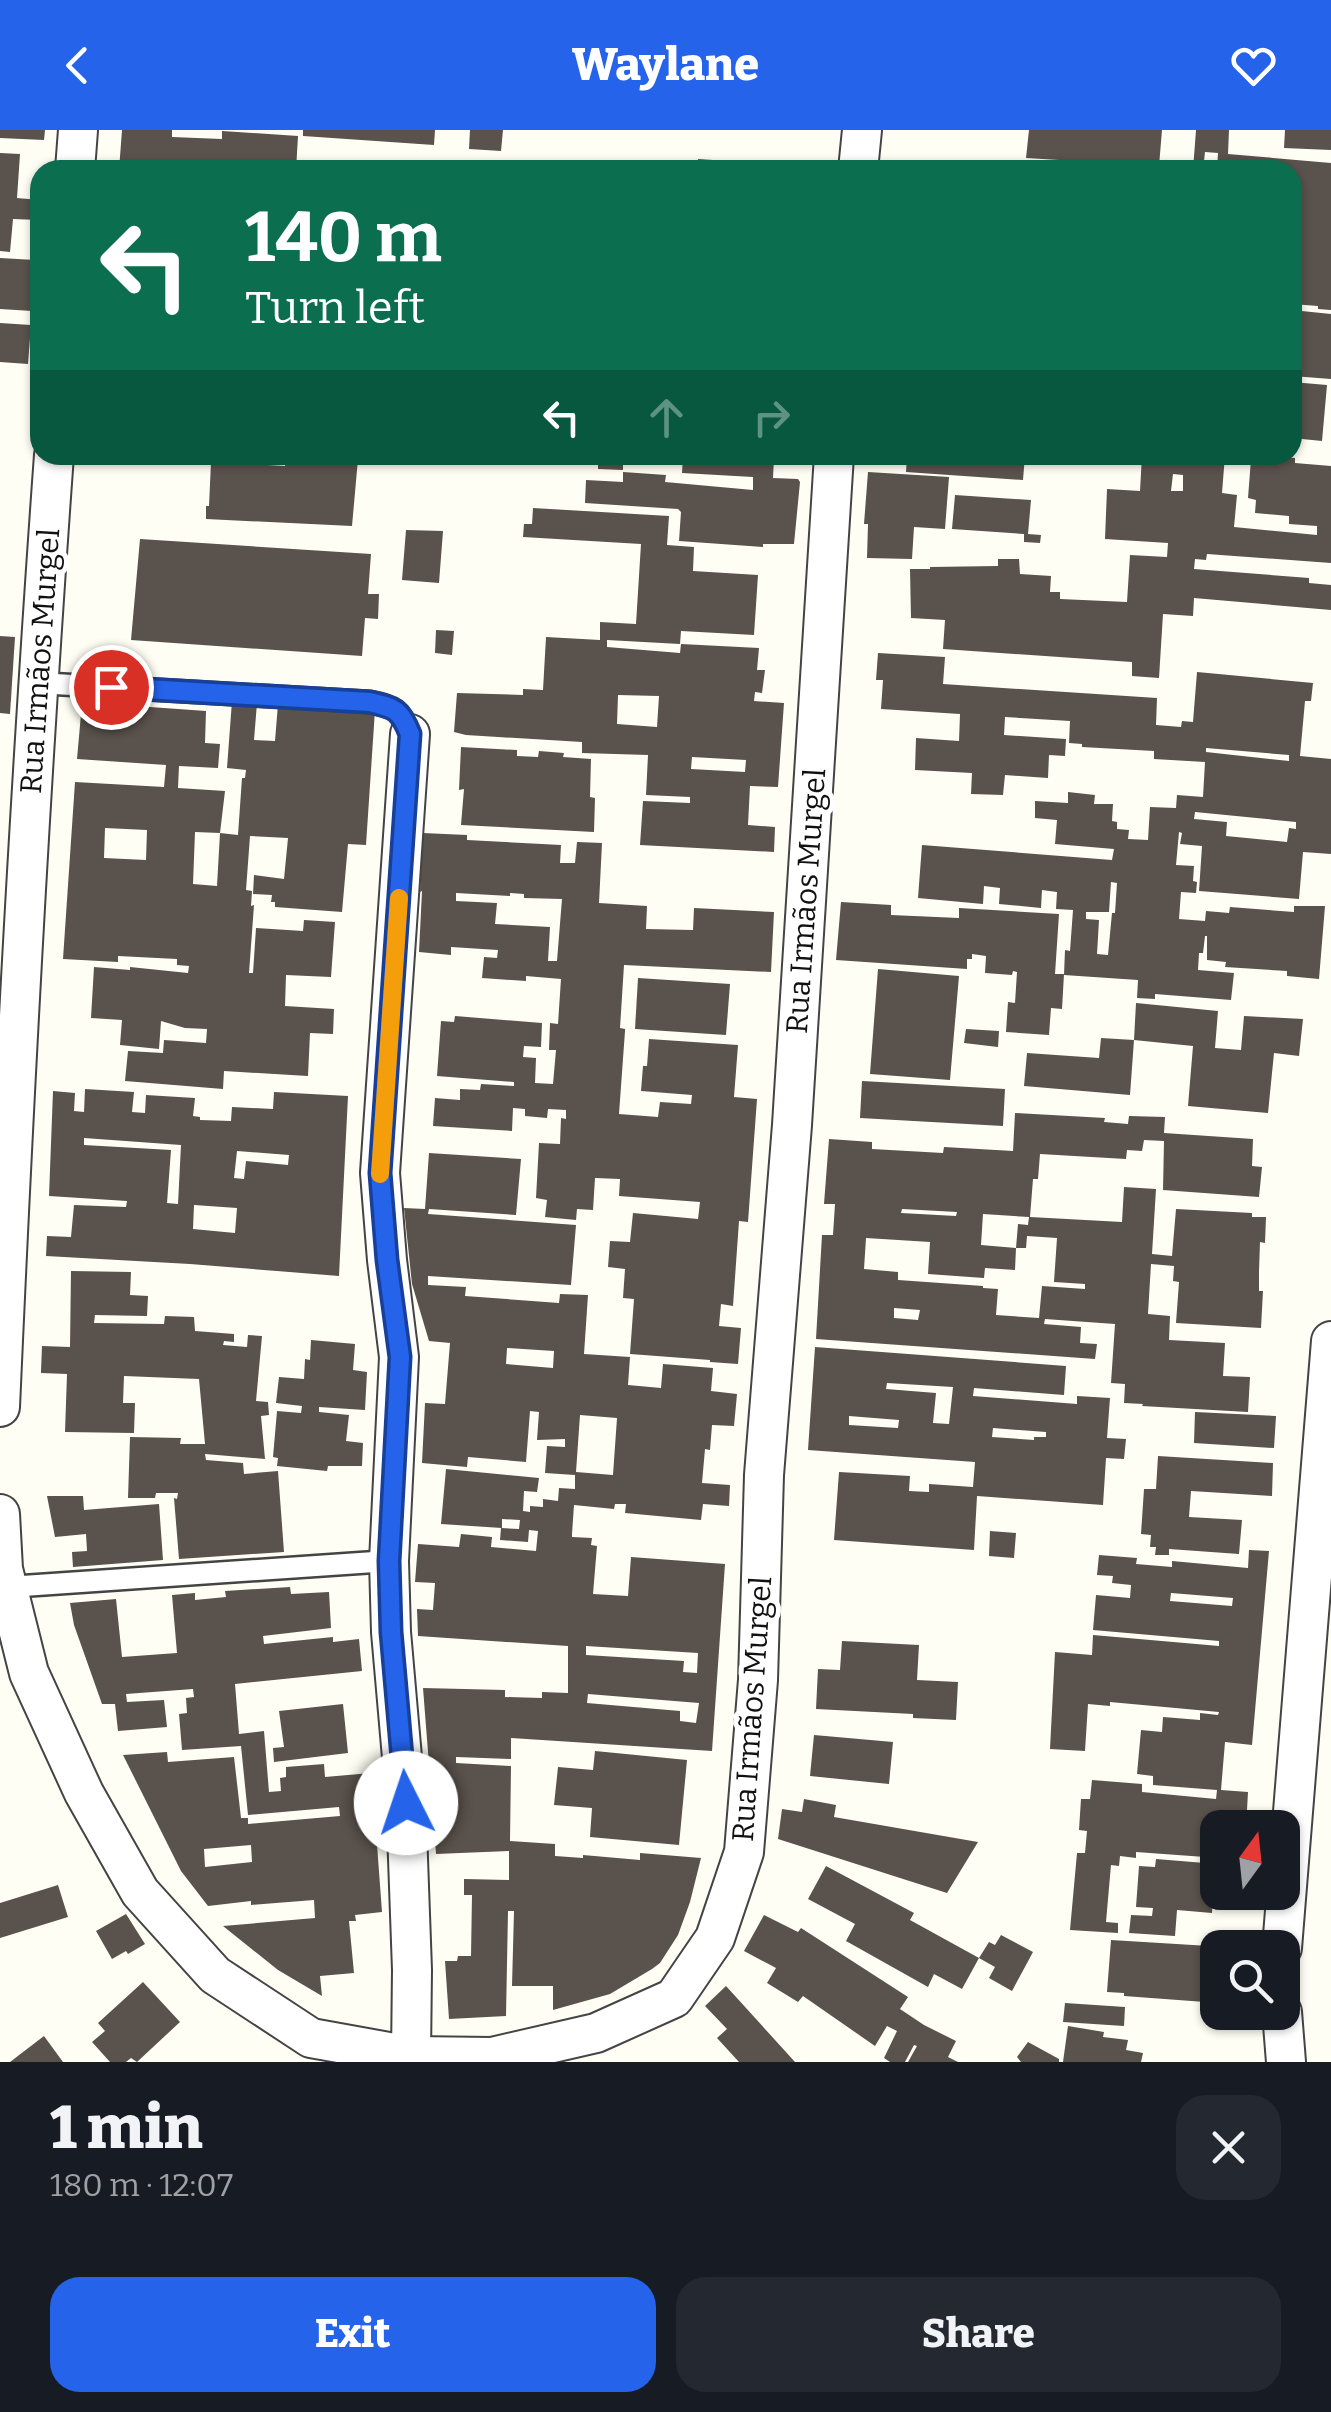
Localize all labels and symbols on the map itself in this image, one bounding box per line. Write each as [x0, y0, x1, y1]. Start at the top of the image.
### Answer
street label: Rua Irmãos Murgel [13, 527, 67, 795]
pin [69, 645, 154, 730]
street label: Rua Irmãos Murgel [779, 767, 833, 1035]
street label: Rua Irmãos Murgel [725, 1575, 779, 1843]
position arrow [354, 1751, 458, 1855]
north arrow [1200, 1810, 1300, 1910]

